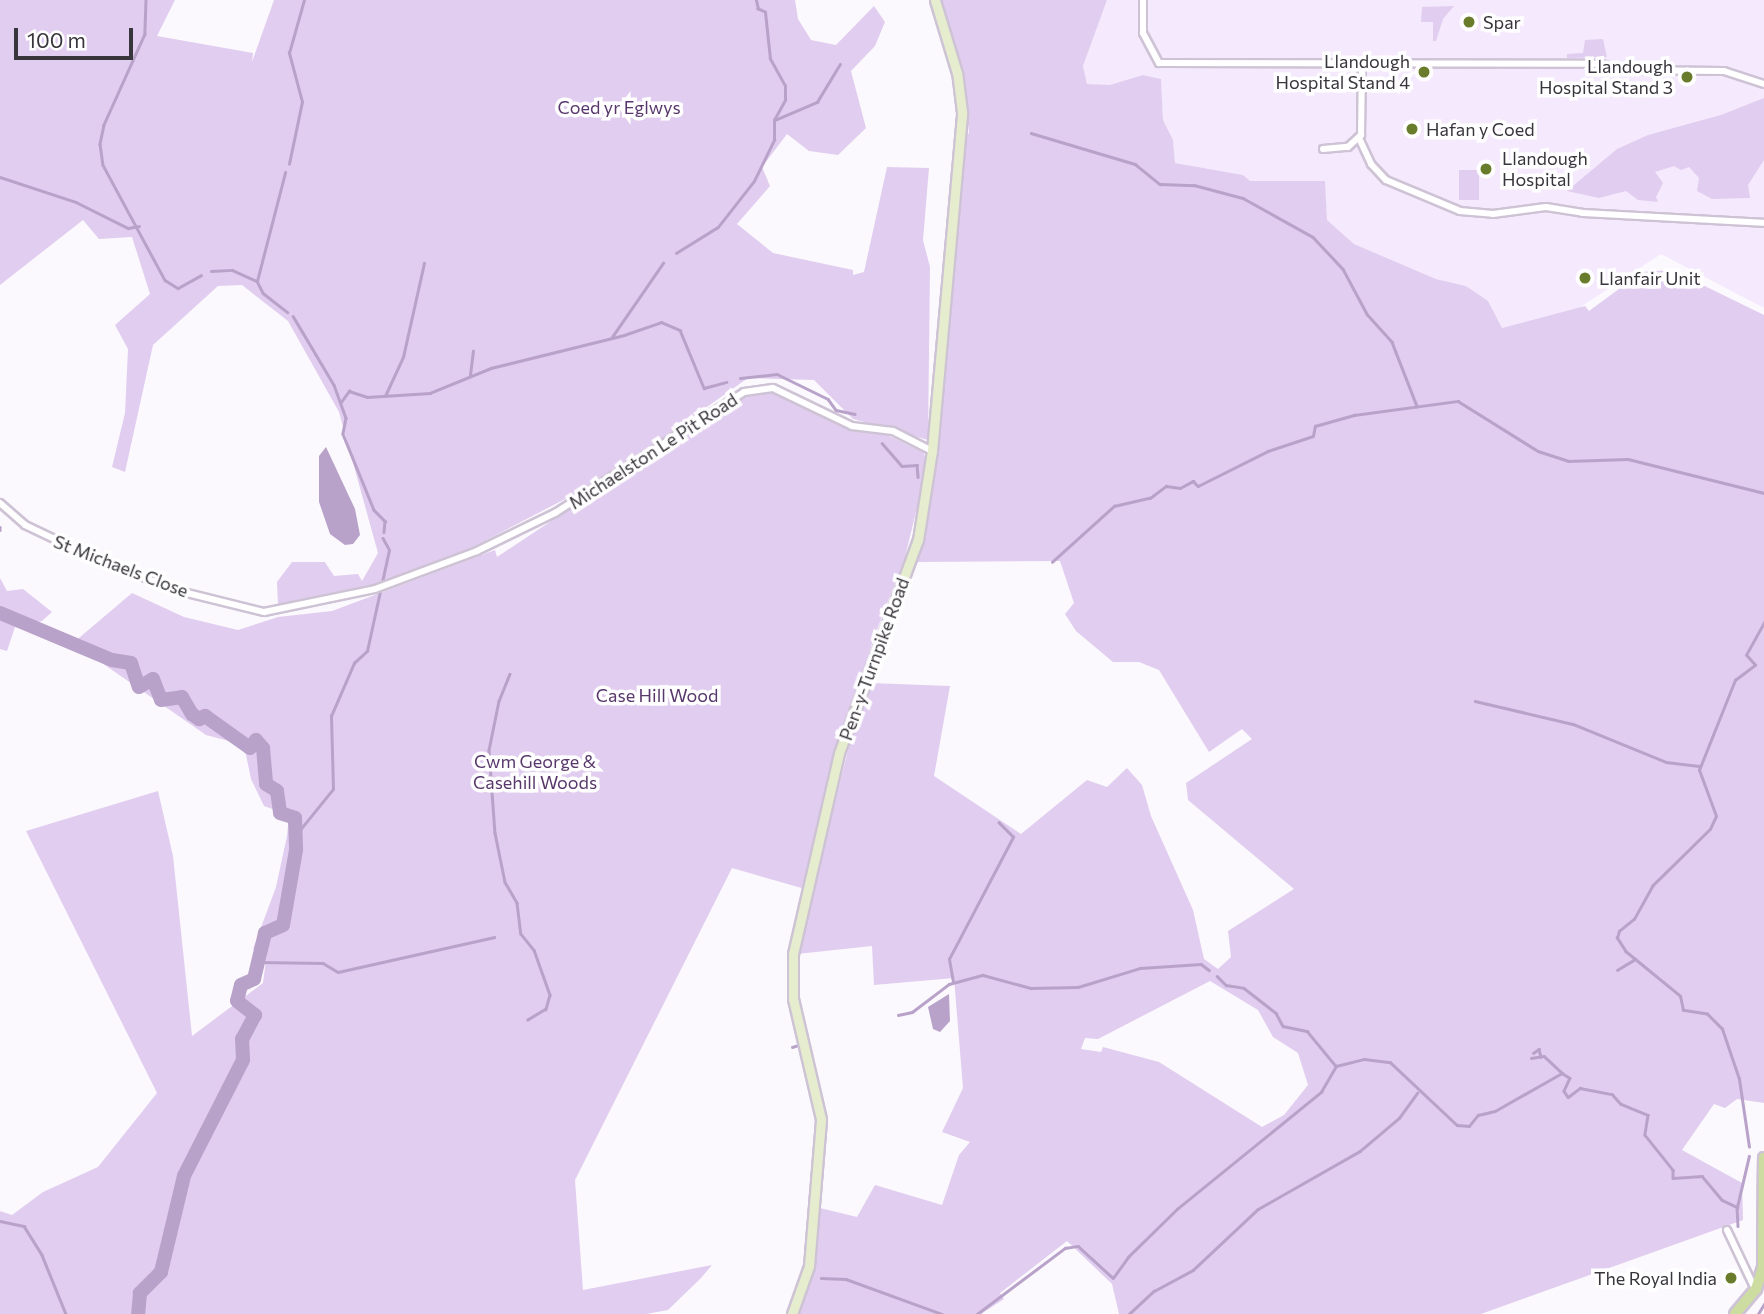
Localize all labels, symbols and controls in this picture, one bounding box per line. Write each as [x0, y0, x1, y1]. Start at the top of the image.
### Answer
place label: Spar [1483, 11, 1521, 33]
scale bar [18, 14, 136, 58]
marker: Spar [1461, 14, 1477, 30]
text: 100 m [27, 27, 86, 52]
place label: Llandough Hospital Stand 4 [1276, 51, 1410, 94]
place label: Llandough Hospital Stand 3 [1539, 56, 1673, 98]
marker: Llandough Hospital Stand 4 [1416, 64, 1432, 80]
marker: Llandough Hospital Stand 3 [1679, 69, 1695, 85]
park label: Coed yr Eglwys [557, 96, 681, 118]
place label: Hafan y Coed [1426, 118, 1535, 140]
marker: Hafan y Coed [1404, 121, 1420, 137]
place label: Llandough Hospital [1502, 148, 1588, 190]
marker: Llandough Hospital [1476, 159, 1496, 179]
place label: Llanfair Unit [1599, 267, 1701, 289]
marker: Llanfair Unit [1577, 270, 1593, 286]
street label: Michaelston Le Pit Road [565, 388, 741, 514]
street label: St Michaels Close [51, 530, 191, 602]
street label: Pen-y-Turnpike Road [835, 575, 913, 743]
park label: Case Hill Wood [596, 684, 718, 706]
park label: Cwm George & Casehill Woods [473, 751, 597, 794]
place label: The Royal India [1594, 1267, 1717, 1289]
marker: The Royal India [1723, 1270, 1739, 1286]

